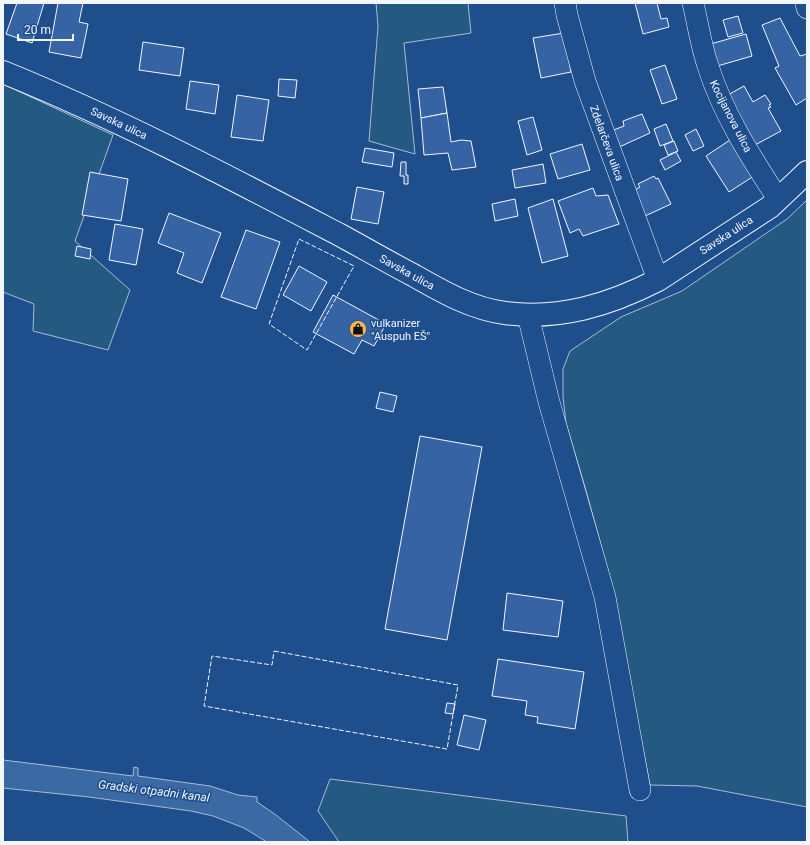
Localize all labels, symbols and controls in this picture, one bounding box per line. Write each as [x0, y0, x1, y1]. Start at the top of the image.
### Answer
scale bar [18, 16, 73, 42]
text: 20 m [24, 23, 51, 37]
street label: Kocijanova ulica [707, 78, 754, 155]
street label: Zdelarčeva ulica [587, 104, 626, 183]
street label: Savska ulica [88, 105, 149, 142]
street label: Savska ulica [697, 213, 755, 257]
street label: Savska ulica [377, 252, 437, 293]
place label: vulkanizer "Auspuh EŠ" [371, 317, 430, 343]
shop icon: vulkanizer "Auspuh EŠ" [348, 319, 368, 339]
water label: Gradski otpadni kanal [97, 777, 211, 805]

